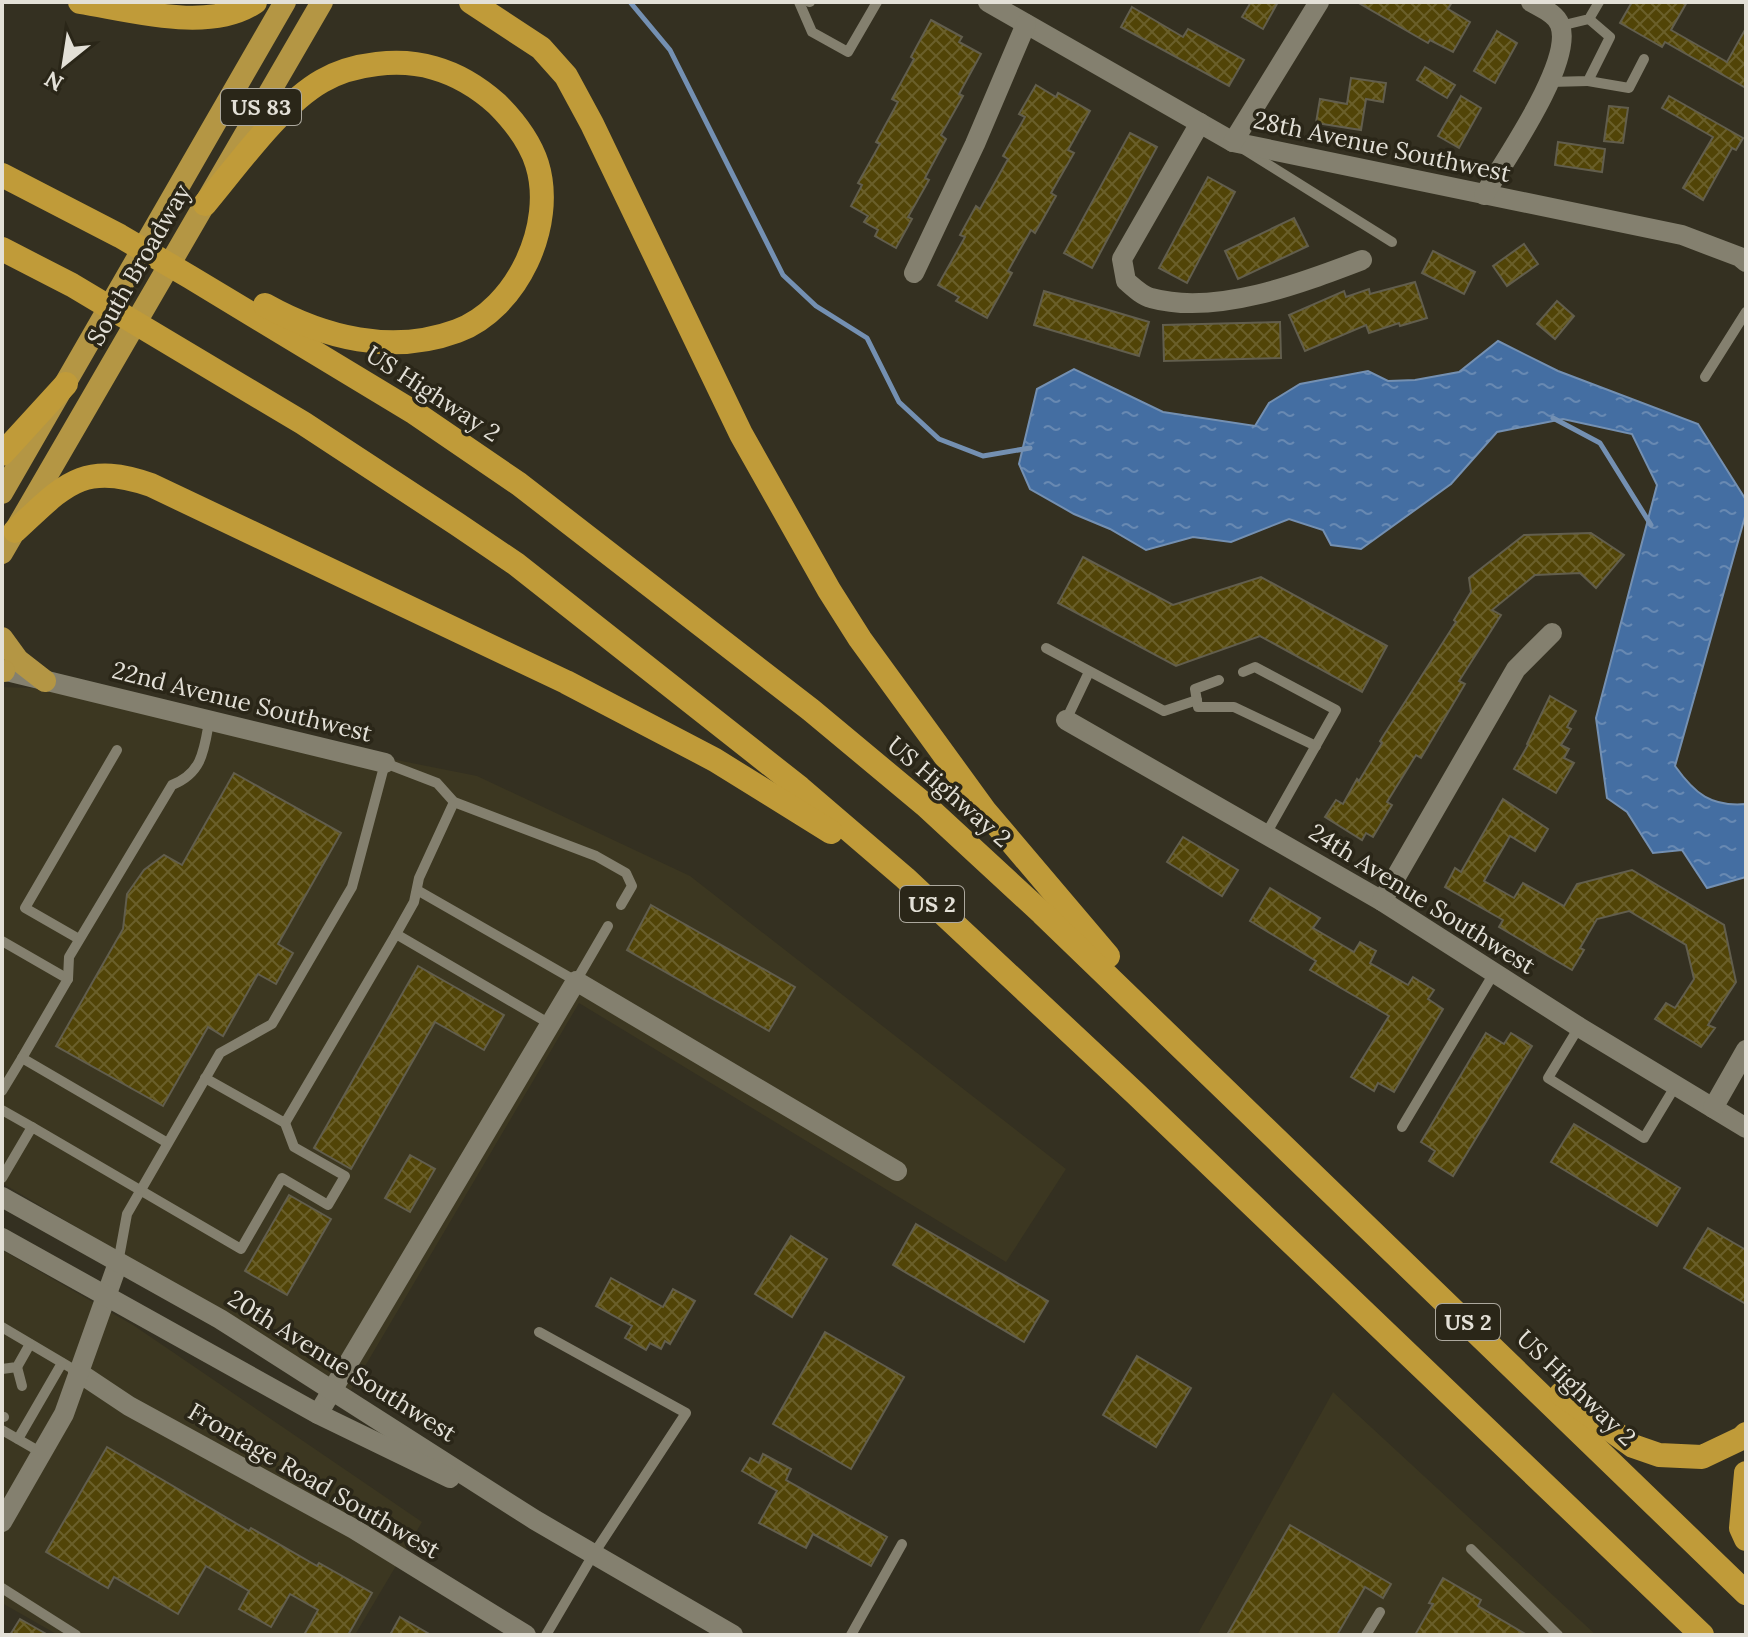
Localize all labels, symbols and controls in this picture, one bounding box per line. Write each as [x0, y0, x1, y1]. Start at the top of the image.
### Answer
north arrow [24, 24, 104, 104]
text: N [40, 65, 68, 98]
road number: US 83 [221, 89, 301, 125]
street label: 28th Avenue Southwest [1251, 104, 1514, 189]
street label: South Broadway [80, 178, 197, 351]
street label: US Highway 2 [360, 339, 506, 449]
street label: 22nd Avenue Southwest [109, 654, 376, 749]
street label: US Highway 2 [881, 729, 1018, 854]
street label: 24th Avenue Southwest [1303, 816, 1542, 981]
road number: US 2 [900, 886, 964, 922]
street label: 20th Avenue Southwest [222, 1283, 463, 1449]
road number: US 2 [1436, 1304, 1500, 1340]
street label: US Highway 2 [1510, 1323, 1643, 1452]
street label: Frontage Road Southwest [183, 1396, 446, 1566]

